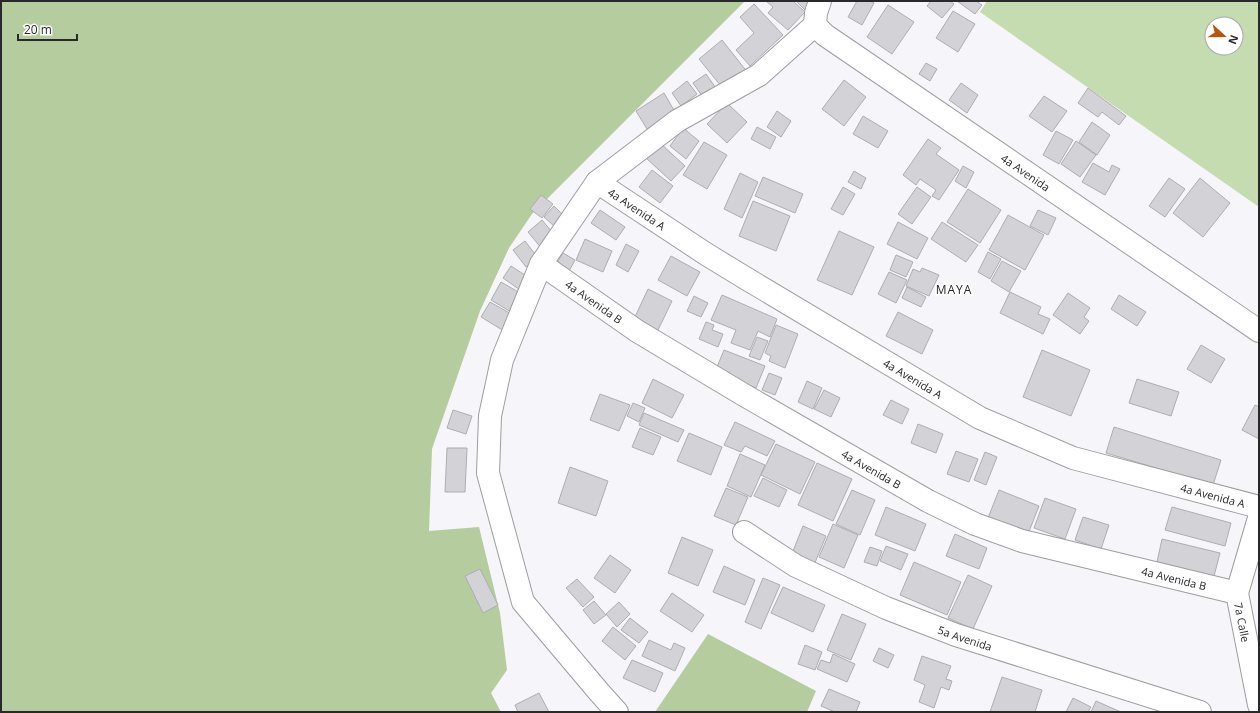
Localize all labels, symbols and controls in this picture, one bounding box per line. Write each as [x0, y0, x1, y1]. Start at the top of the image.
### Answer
scale bar [18, 16, 77, 42]
north arrow [1204, 16, 1244, 56]
text: 20 m [24, 21, 52, 38]
text: N [1225, 33, 1242, 47]
street label: 4a Avenida [998, 150, 1053, 194]
street label: 4a Avenida A [605, 184, 669, 233]
street label: 4a Avenida B [563, 276, 626, 326]
district label: MAYA [936, 281, 972, 298]
street label: 4a Avenida A [881, 355, 945, 401]
street label: 4a Avenida B [839, 445, 904, 492]
street label: 4a Avenida A [1179, 479, 1247, 511]
street label: 4a Avenida B [1140, 563, 1208, 593]
street label: 7a Calle [1232, 601, 1254, 643]
street label: 5a Avenida [936, 621, 994, 653]

